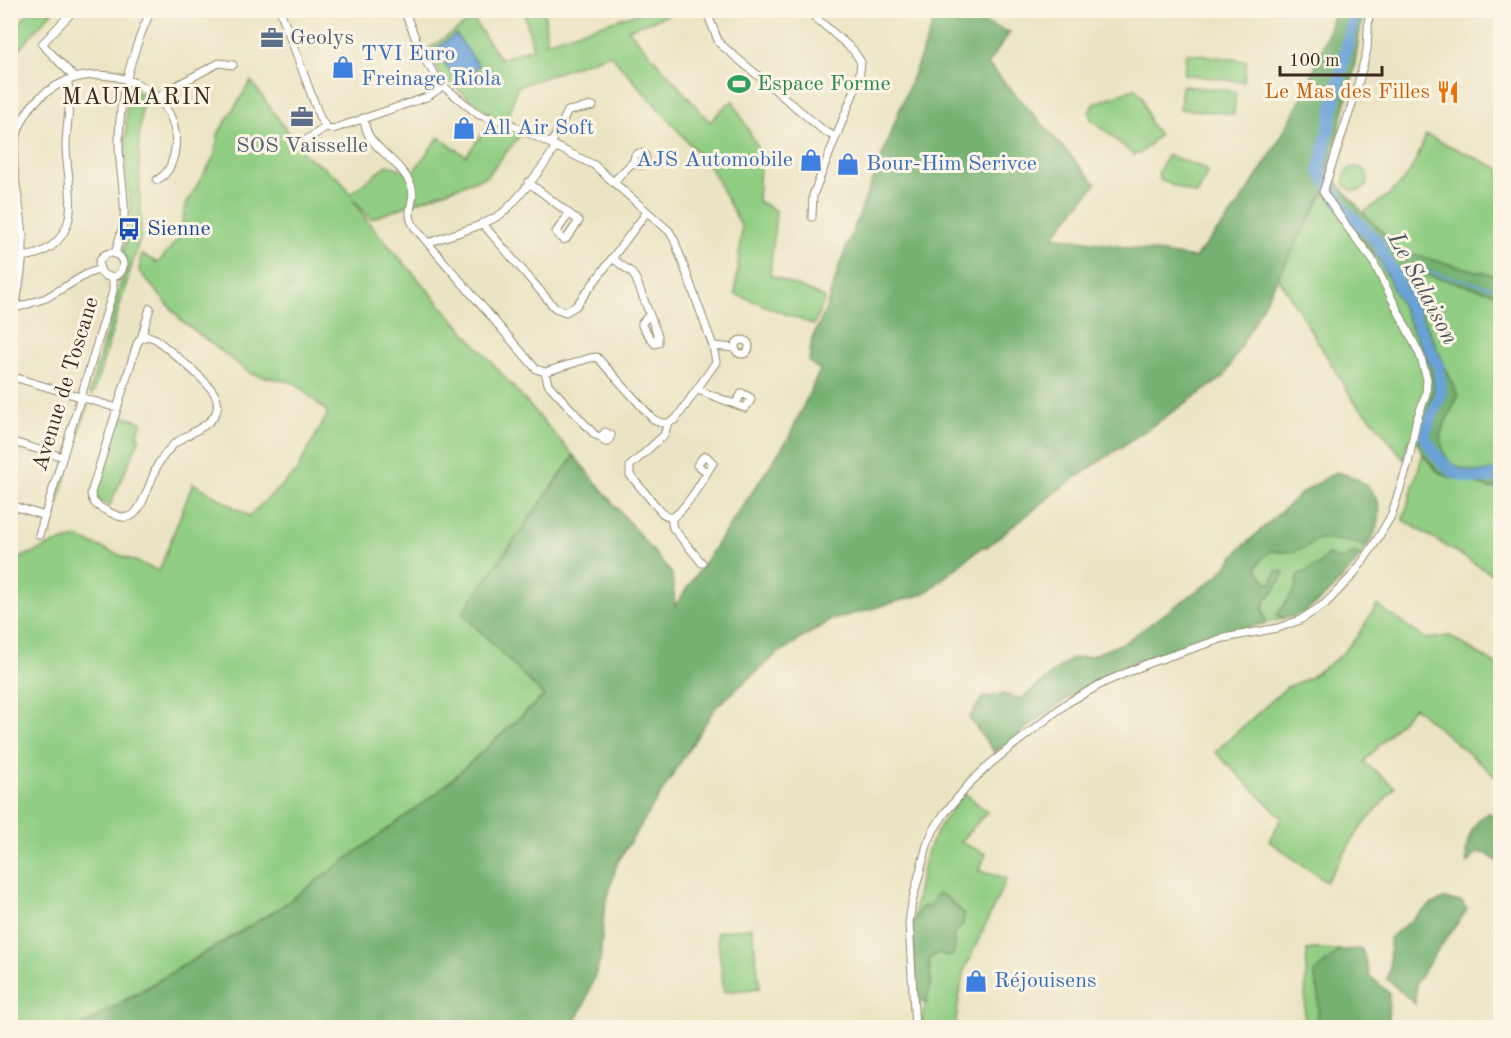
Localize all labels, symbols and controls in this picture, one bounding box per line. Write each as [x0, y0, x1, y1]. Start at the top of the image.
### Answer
office icon: Geolys [259, 25, 285, 51]
place label: Geolys [290, 27, 354, 49]
scale bar [1280, 39, 1382, 77]
place label: TVI Euro Freinage Riola [361, 43, 501, 90]
text: 100 m [1289, 52, 1340, 70]
shop icon: TVI Euro Freinage Riola [330, 54, 356, 80]
sports icon: Espace Forme [726, 71, 752, 97]
place label: Espace Forme [757, 73, 891, 95]
restaurant icon: Le Mas des Filles [1435, 79, 1461, 105]
place label: Le Mas des Filles [1264, 81, 1430, 103]
district label: MAUMARIN [62, 86, 212, 110]
office icon: SOS Vaisselle [289, 104, 315, 130]
shop icon: All Air Soft [451, 115, 477, 141]
place label: All Air Soft [482, 117, 594, 139]
place label: SOS Vaisselle [236, 135, 368, 157]
shop icon: AJS Automobile [798, 147, 824, 173]
place label: AJS Automobile [636, 149, 793, 171]
shop icon: Bour-Him Serivce [835, 151, 861, 177]
place label: Bour-Him Serivce [866, 153, 1037, 175]
bus stop icon: Sienne [116, 216, 142, 242]
place label: Sienne [147, 218, 211, 240]
water label: Le Salaison [1382, 228, 1462, 349]
street label: Avenue de Toscane [29, 294, 103, 474]
shop icon: Réjouisens [963, 968, 989, 994]
place label: Réjouisens [994, 970, 1097, 992]

